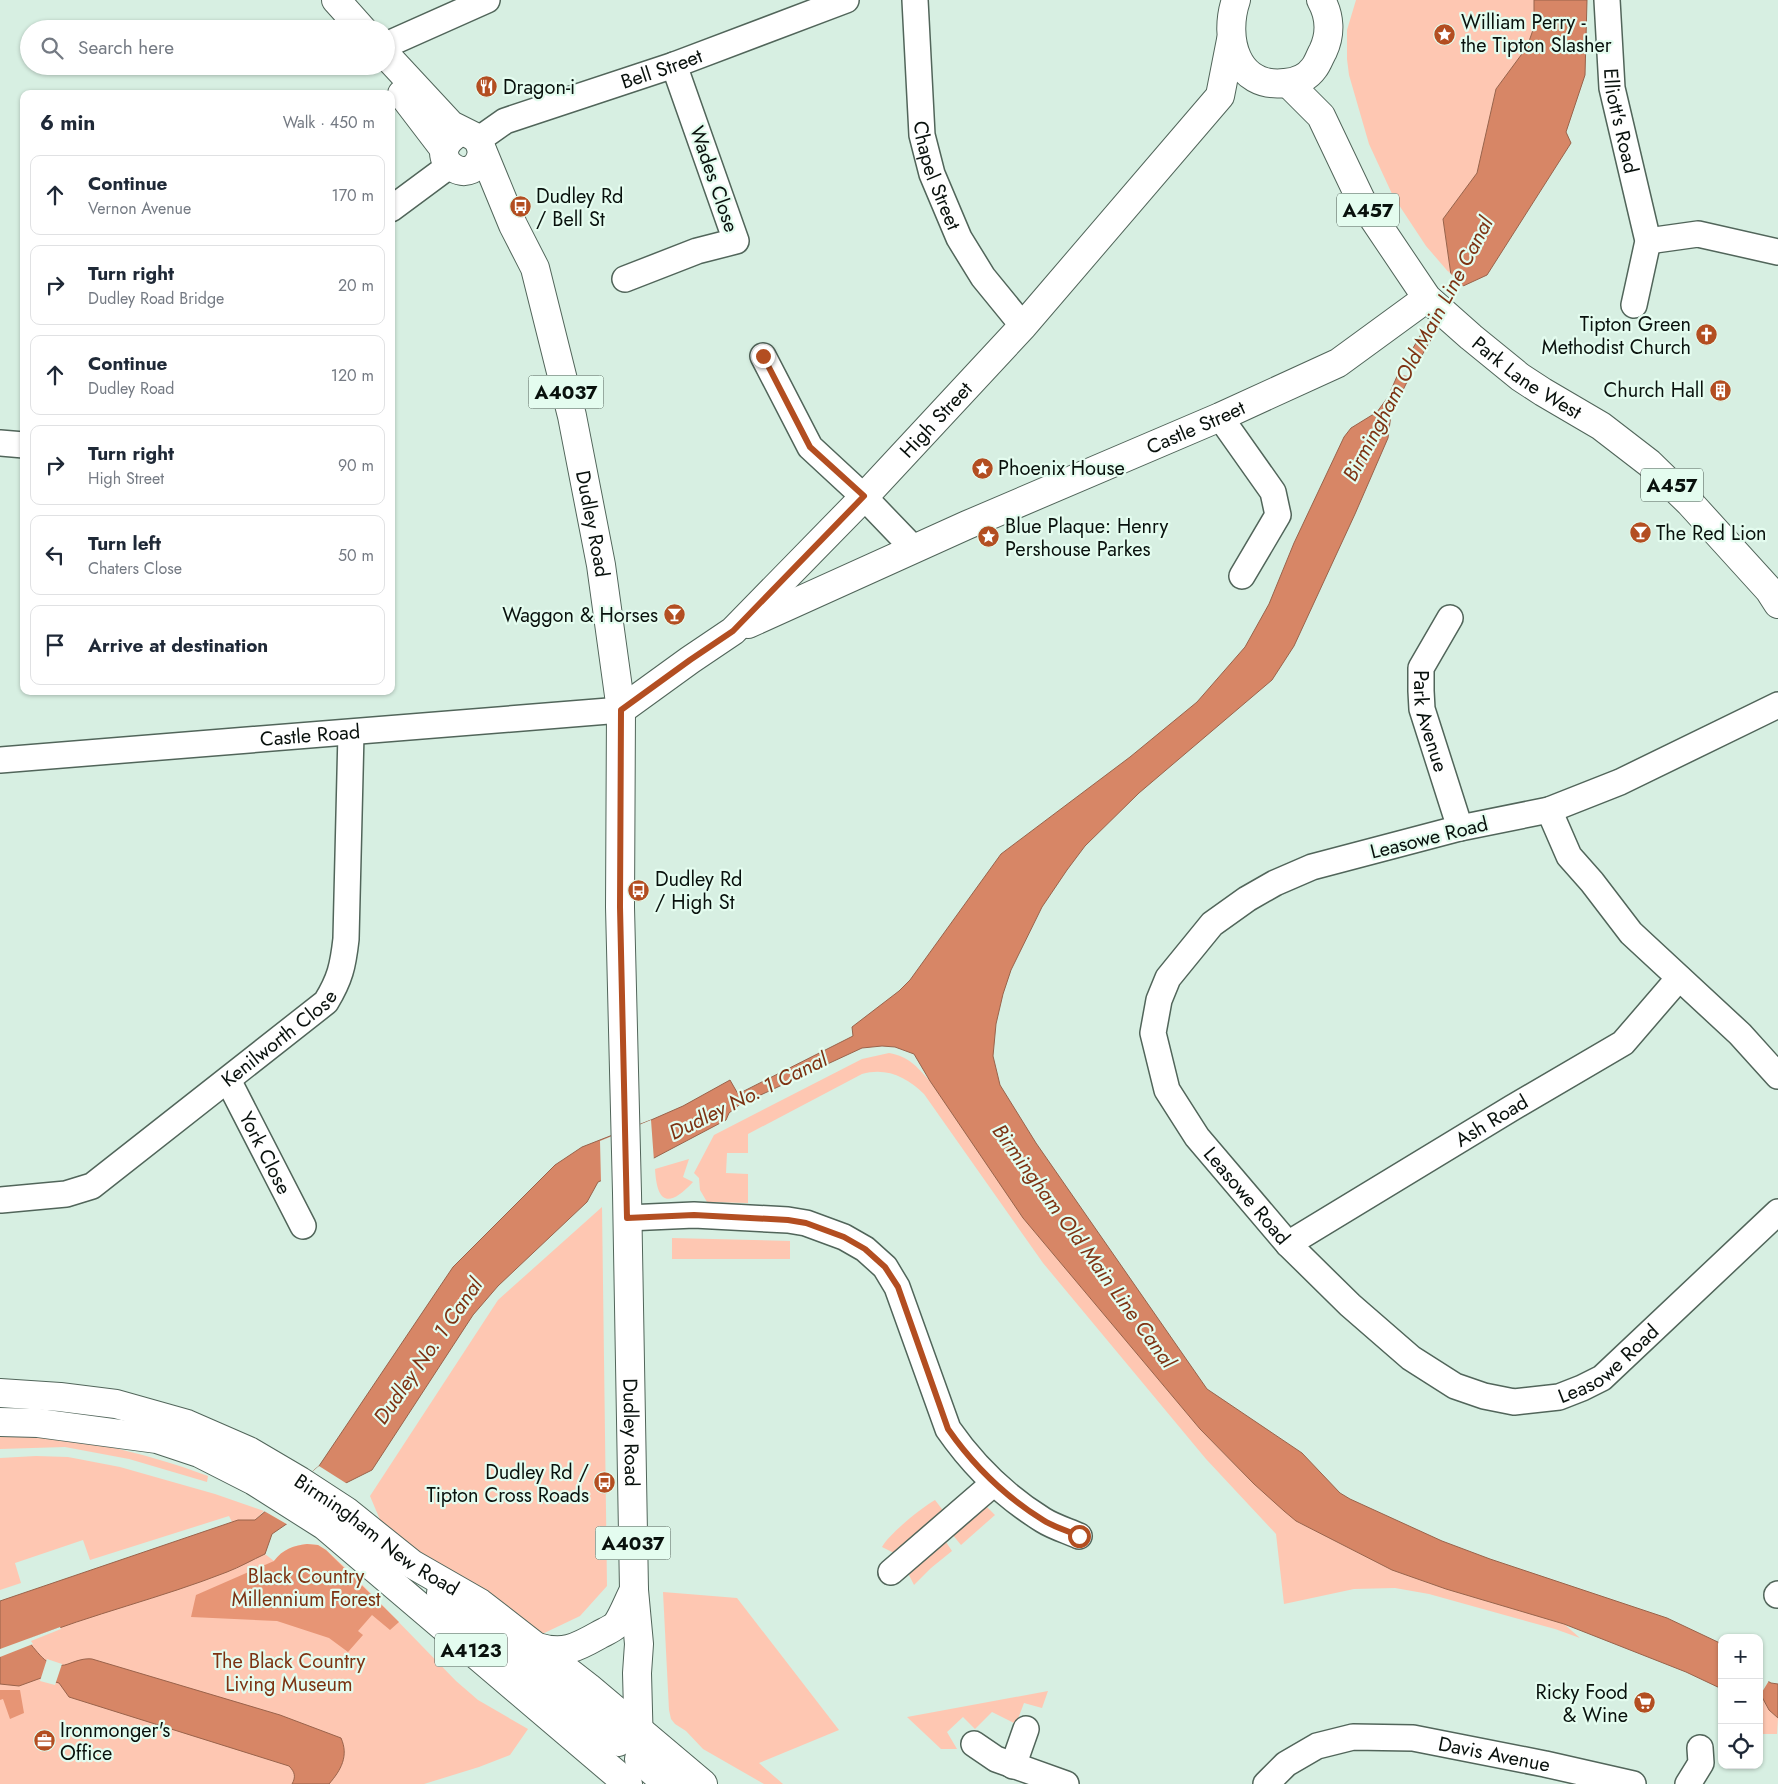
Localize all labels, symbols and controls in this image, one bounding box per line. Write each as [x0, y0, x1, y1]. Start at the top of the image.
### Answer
place label: William Perry - the Tipton Slasher [1461, 8, 1612, 60]
search box [20, 20, 395, 75]
place icon: William Perry - the Tipton Slasher [1433, 22, 1457, 46]
icon: search [38, 34, 66, 62]
text: Search here [78, 34, 174, 61]
street label: Bell Street [617, 41, 707, 96]
street label: Elliott's Road [1596, 68, 1646, 176]
place label: Dragon-i [503, 73, 575, 102]
restaurant icon: Dragon-i [475, 75, 499, 99]
text: 6 min [40, 108, 95, 138]
text: Walk · 450 m [283, 111, 375, 134]
street label: Chapel Street [907, 120, 969, 235]
street label: Wades Close [682, 122, 746, 236]
text: Continue [88, 170, 167, 197]
icon: ahead [41, 181, 69, 209]
place label: Dudley Rd / Bell St [536, 182, 624, 234]
text: 170 m [332, 184, 374, 207]
road number: A457 [1337, 194, 1399, 226]
bus stop icon: Dudley Rd / Bell St [508, 195, 532, 219]
text: Vernon Avenue [88, 197, 191, 220]
water label: Birmingham Old Main Line Canal [1335, 210, 1501, 486]
text: Turn right [88, 260, 174, 287]
icon: right [41, 271, 69, 299]
text: 20 m [338, 274, 374, 297]
text: Dudley Road Bridge [88, 287, 224, 310]
place label: Tipton Green Methodist Church [1542, 310, 1691, 362]
church icon: Tipton Green Methodist Church [1695, 323, 1719, 347]
street label: Park Lane West [1466, 329, 1587, 426]
route end [752, 345, 775, 368]
text: Continue [88, 350, 167, 377]
icon: ahead [41, 361, 69, 389]
text: 120 m [331, 364, 374, 387]
street label: High Street [893, 375, 979, 464]
road number: A4037 [528, 376, 604, 408]
place label: Church Hall [1604, 376, 1704, 405]
text: Dudley Road [88, 377, 174, 400]
building icon: Church Hall [1708, 378, 1732, 402]
street label: Castle Street [1142, 393, 1250, 461]
text: Turn right [88, 440, 174, 467]
icon: right [41, 451, 69, 479]
text: 90 m [338, 454, 374, 477]
place label: Phoenix House [998, 454, 1125, 483]
place icon: Phoenix House [970, 456, 994, 480]
text: High Street [88, 467, 164, 490]
street label: Dudley Road [568, 468, 617, 579]
road number: A457 [1641, 468, 1703, 502]
place label: Blue Plaque: Henry Pershouse Parkes [1005, 512, 1168, 564]
place label: The Red Lion [1656, 519, 1767, 548]
bar icon: The Red Lion [1628, 521, 1652, 545]
place icon: Blue Plaque: Henry Pershouse Parkes [977, 525, 1001, 549]
text: Turn left [88, 530, 161, 557]
icon: left [41, 541, 69, 569]
text: 50 m [338, 544, 374, 567]
text: Chaters Close [88, 557, 182, 580]
place label: Waggon & Horses [502, 601, 658, 630]
bar icon: Waggon & Horses [662, 603, 686, 627]
icon: arrive [41, 631, 69, 659]
text: Arrive at destination [88, 632, 268, 659]
street label: Park Avenue [1406, 670, 1456, 776]
street label: Castle Road [259, 717, 361, 754]
street label: Leasowe Road [1367, 809, 1491, 867]
place label: Dudley Rd / High St [655, 865, 743, 917]
bus stop icon: Dudley Rd / High St [627, 879, 651, 903]
street label: Kenilworth Close [215, 985, 344, 1094]
water label: Dudley No. 1 Canal [664, 1044, 833, 1147]
street label: Ash Road [1449, 1087, 1533, 1154]
street label: York Close [232, 1107, 299, 1199]
water label: Birmingham Old Main Line Canal [985, 1118, 1184, 1375]
street label: Leasowe Road [1197, 1140, 1297, 1251]
water label: Dudley No. 1 Canal [366, 1271, 491, 1430]
street label: Leasowe Road [1554, 1317, 1665, 1411]
street label: Dudley Road [616, 1378, 647, 1487]
place label: Dudley Rd / Tipton Cross Roads [426, 1458, 589, 1510]
street label: Birmingham New Road [289, 1467, 465, 1603]
bus stop icon: Dudley Rd / Tipton Cross Roads [593, 1471, 617, 1495]
route start [1068, 1525, 1091, 1548]
road number: A4037 [596, 1526, 670, 1560]
park label: Black Country Millennium Forest [231, 1562, 381, 1614]
road number: A4123 [435, 1634, 507, 1666]
map controls [1718, 1634, 1763, 1769]
button: + [1718, 1634, 1763, 1679]
park label: The Black Country Living Museum [213, 1647, 365, 1699]
place label: Ricky Food & Wine [1536, 1678, 1628, 1730]
button: − [1718, 1679, 1763, 1724]
supermarket icon: Ricky Food & Wine [1632, 1691, 1656, 1715]
place label: Ironmonger's Office [60, 1716, 170, 1768]
button: locate [1718, 1724, 1763, 1769]
office icon: Ironmonger's Office [32, 1729, 56, 1753]
street label: Davis Avenue [1436, 1729, 1553, 1779]

